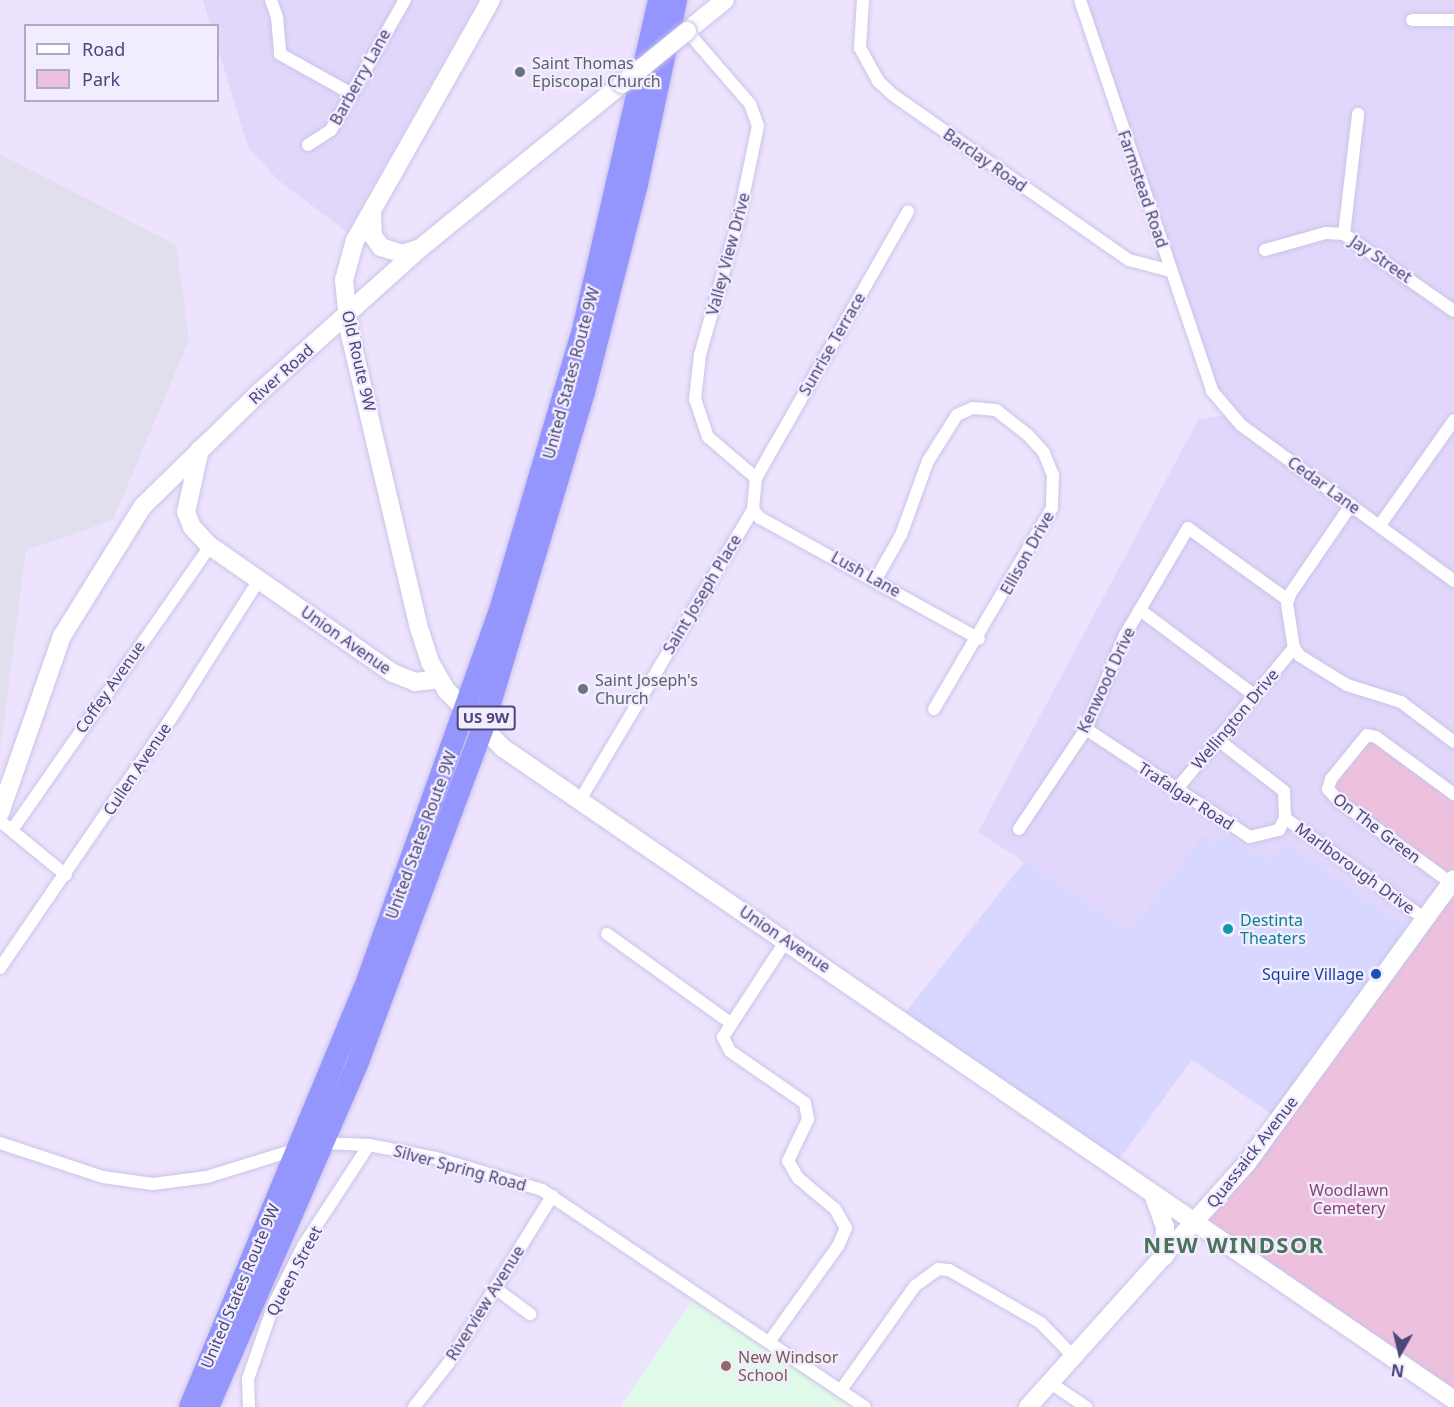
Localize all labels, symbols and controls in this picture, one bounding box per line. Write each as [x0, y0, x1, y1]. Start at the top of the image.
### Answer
legend [24, 24, 219, 102]
street label: Barberry Lane [326, 26, 394, 128]
text: Road [82, 37, 125, 61]
place label: Saint Thomas Episcopal Church [532, 53, 661, 91]
marker: Saint Thomas Episcopal Church [513, 65, 527, 79]
text: Park [82, 67, 120, 91]
street label: Barclay Road [940, 124, 1030, 196]
street label: Farmstead Road [1114, 128, 1172, 250]
street label: Valley View Drive [702, 191, 754, 317]
street label: Jay Street [1346, 231, 1416, 287]
street label: United States Route 9W [539, 285, 603, 461]
street label: Sunrise Terrace [795, 289, 869, 399]
street label: Old Route 9W [338, 309, 380, 413]
street label: River Road [245, 340, 317, 408]
street label: Cedar Lane [1284, 452, 1364, 518]
street label: Ellison Drive [996, 508, 1058, 598]
street label: Saint Joseph Place [659, 531, 745, 657]
street label: Lush Lane [828, 547, 904, 601]
street label: Union Avenue [297, 602, 395, 678]
street label: Kenwood Drive [1073, 624, 1139, 736]
street label: Coffey Avenue [71, 637, 149, 737]
street label: Wellington Drive [1188, 665, 1282, 773]
place label: Saint Joseph's Church [595, 670, 698, 708]
marker: Saint Joseph's Church [576, 682, 590, 696]
road number: US 9W [456, 706, 516, 730]
street label: Cullen Avenue [99, 719, 175, 819]
street label: United States Route 9W [382, 748, 460, 922]
street label: Trafalgar Road [1135, 758, 1237, 834]
street label: On The Green [1330, 789, 1424, 867]
street label: Marlborough Drive [1291, 818, 1419, 918]
street label: Union Avenue [736, 902, 834, 976]
place label: Destinta Theaters [1240, 910, 1306, 948]
marker: Destinta Theaters [1221, 922, 1235, 936]
place label: Squire Village [1262, 964, 1364, 984]
marker: Squire Village [1369, 967, 1383, 981]
street label: Quassaick Avenue [1202, 1092, 1302, 1212]
street label: Silver Spring Road [392, 1141, 528, 1195]
park label: Woodlawn Cemetery [1309, 1180, 1389, 1218]
street label: United States Route 9W [197, 1201, 283, 1371]
street label: Queen Street [262, 1223, 326, 1319]
district label: NEW WINDSOR [1143, 1232, 1325, 1258]
street label: Riverview Avenue [442, 1242, 528, 1364]
north arrow [1370, 1323, 1430, 1383]
place label: New Windsor School [738, 1347, 838, 1385]
marker: New Windsor School [719, 1359, 733, 1373]
text: N [1390, 1359, 1405, 1383]

